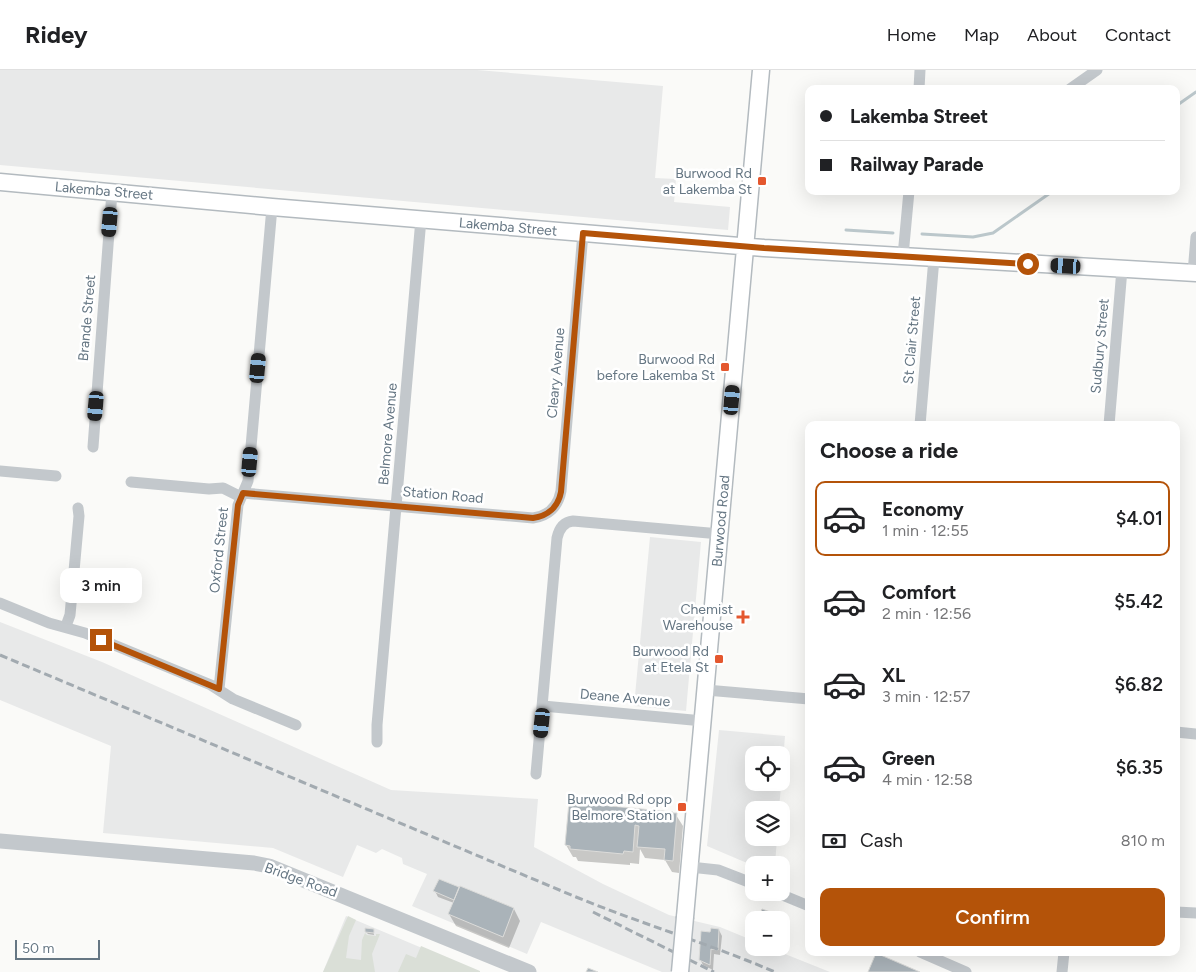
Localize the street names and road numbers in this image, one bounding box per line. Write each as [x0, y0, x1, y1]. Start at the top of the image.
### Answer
street label: Lakemba Street [54, 178, 154, 204]
street label: Lakemba Street [458, 214, 558, 240]
street label: Brande Street [75, 274, 99, 362]
street label: St Clair Street [900, 295, 924, 385]
street label: Sudbury Street [1087, 298, 1113, 394]
street label: Cleary Avenue [544, 327, 568, 419]
street label: Belmore Avenue [375, 382, 401, 486]
street label: Burwood Road [709, 474, 733, 568]
street label: Station Road [402, 483, 484, 507]
street label: Oxford Street [206, 506, 232, 594]
street label: Deane Avenue [579, 686, 671, 710]
street label: Bridge Road [262, 859, 340, 901]

